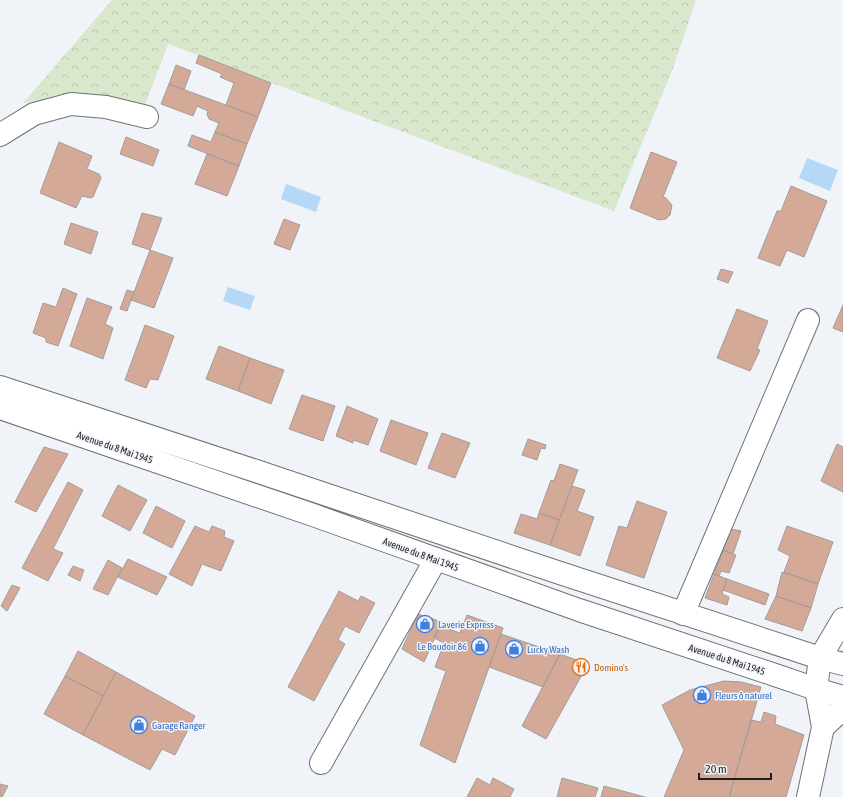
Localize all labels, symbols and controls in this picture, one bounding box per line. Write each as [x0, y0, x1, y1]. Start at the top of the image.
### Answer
street label: Avenue du 8 Mai 1945 [75, 429, 155, 466]
street label: Avenue du 8 Mai 1945 [381, 536, 461, 573]
shop icon: Laverie Express [415, 614, 435, 634]
place label: Laverie Express [438, 619, 494, 630]
shop icon: Le Boudoir 86 [470, 636, 490, 656]
shop icon: Lucky Wash [504, 639, 524, 659]
place label: Le Boudoir 86 [417, 641, 467, 652]
street label: Avenue du 8 Mai 1945 [687, 642, 767, 677]
place label: Lucky Wash [527, 644, 569, 655]
restaurant icon: Domino's [571, 657, 591, 677]
place label: Domino's [594, 662, 629, 673]
shop icon: Fleurs ô naturel [692, 685, 712, 705]
place label: Fleurs ô naturel [715, 690, 773, 701]
shop icon: Garage Ranger [129, 715, 149, 735]
place label: Garage Ranger [152, 720, 206, 731]
scale bar [699, 755, 771, 781]
text: 20 m [705, 762, 727, 776]

